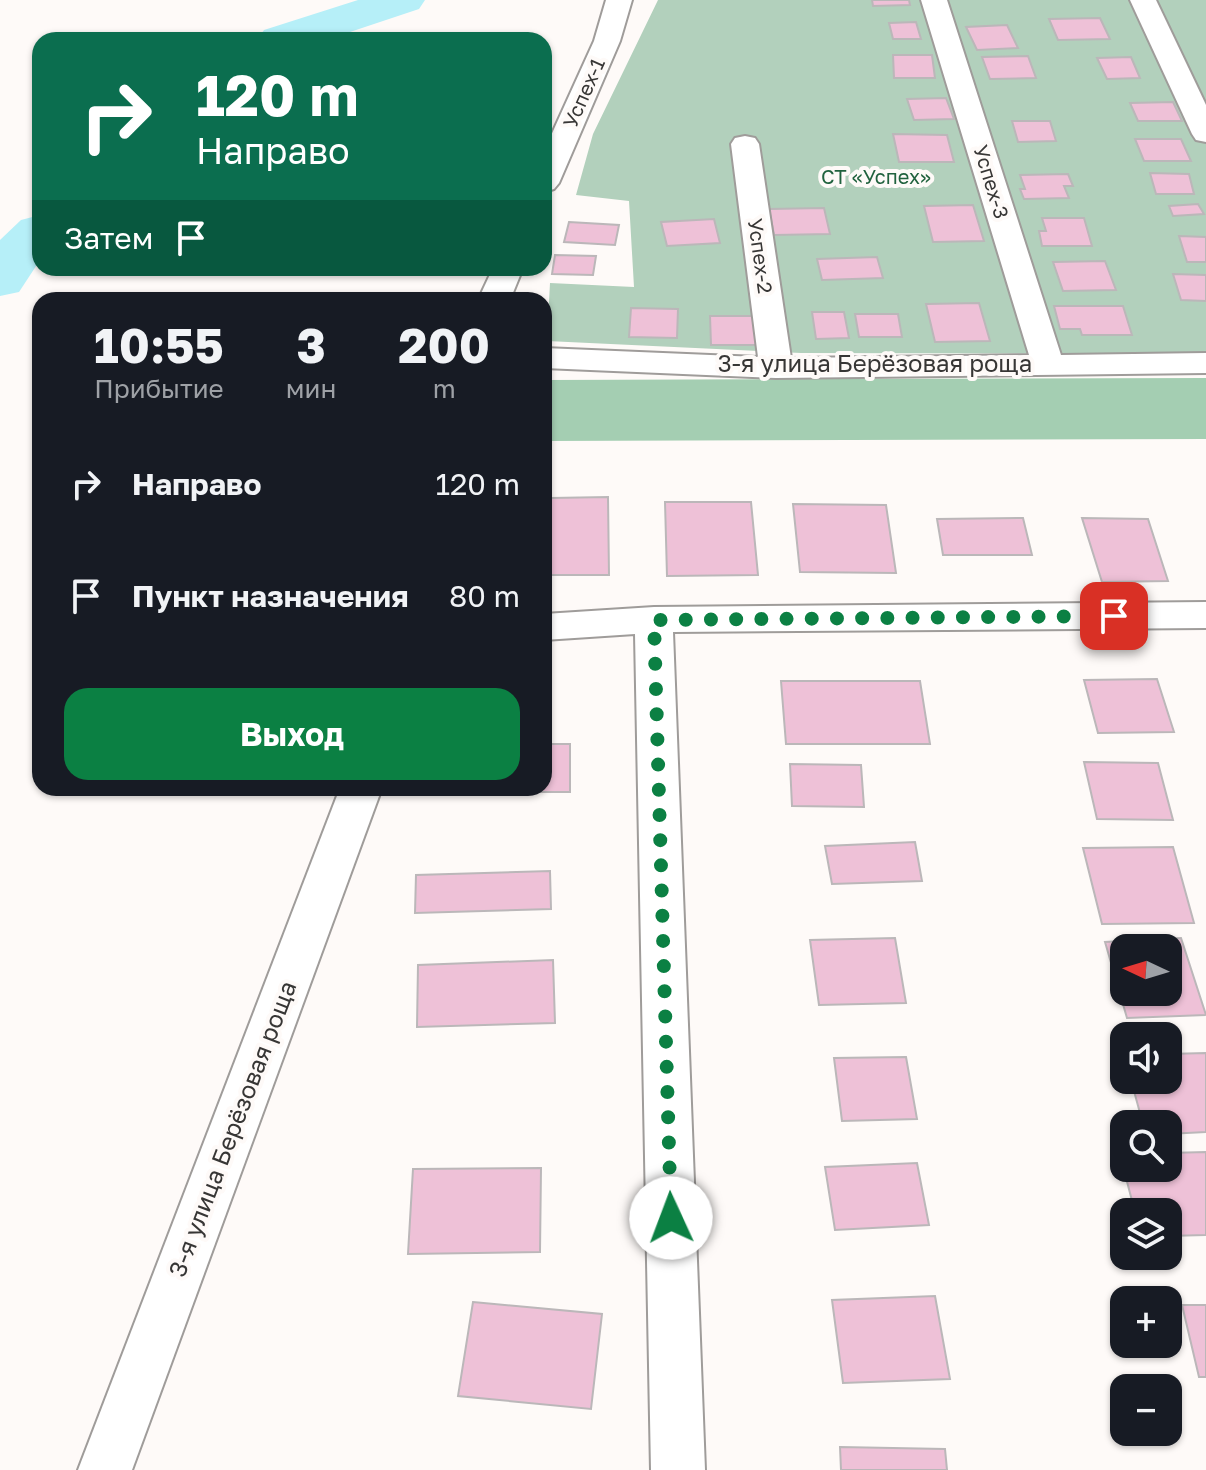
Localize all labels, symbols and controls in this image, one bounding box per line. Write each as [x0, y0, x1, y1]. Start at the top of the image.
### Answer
street label: Успех-1 [557, 54, 609, 131]
text: 120 m [196, 61, 358, 128]
icon: right [64, 64, 168, 168]
text: Направо [196, 129, 350, 172]
street label: Успех-3 [969, 142, 1015, 221]
park label: СТ «Успех» [821, 164, 931, 188]
icon: arrive [169, 216, 213, 260]
street label: Успех-2 [744, 217, 778, 295]
text: Затем [64, 220, 153, 256]
text: 10:55 [94, 316, 224, 374]
text: 3 [296, 316, 326, 374]
text: 200 [398, 316, 490, 374]
street label: 3-я улица Берёзовая роща [718, 348, 1032, 377]
text: Прибытие [94, 373, 224, 404]
text: мин [286, 373, 336, 404]
text: m [433, 373, 456, 404]
icon: right [64, 462, 108, 506]
text: Направо [132, 466, 261, 502]
text: 120 m [435, 466, 520, 502]
icon: arrive [64, 574, 108, 618]
text: Пункт назначения [132, 578, 409, 614]
text: 80 m [449, 578, 520, 614]
pin [1080, 582, 1148, 650]
icon: arrive [1092, 594, 1136, 638]
button: Выход [64, 688, 520, 780]
north arrow [1110, 934, 1182, 1006]
map controls [1110, 934, 1182, 1446]
street label: 3-я улица Берёзовая роща [162, 976, 302, 1281]
button: sound [1110, 1022, 1182, 1094]
button: search [1110, 1110, 1182, 1182]
position arrow [629, 1176, 713, 1260]
button: layers [1110, 1198, 1182, 1270]
button: + [1110, 1286, 1182, 1358]
button: − [1110, 1374, 1182, 1446]

